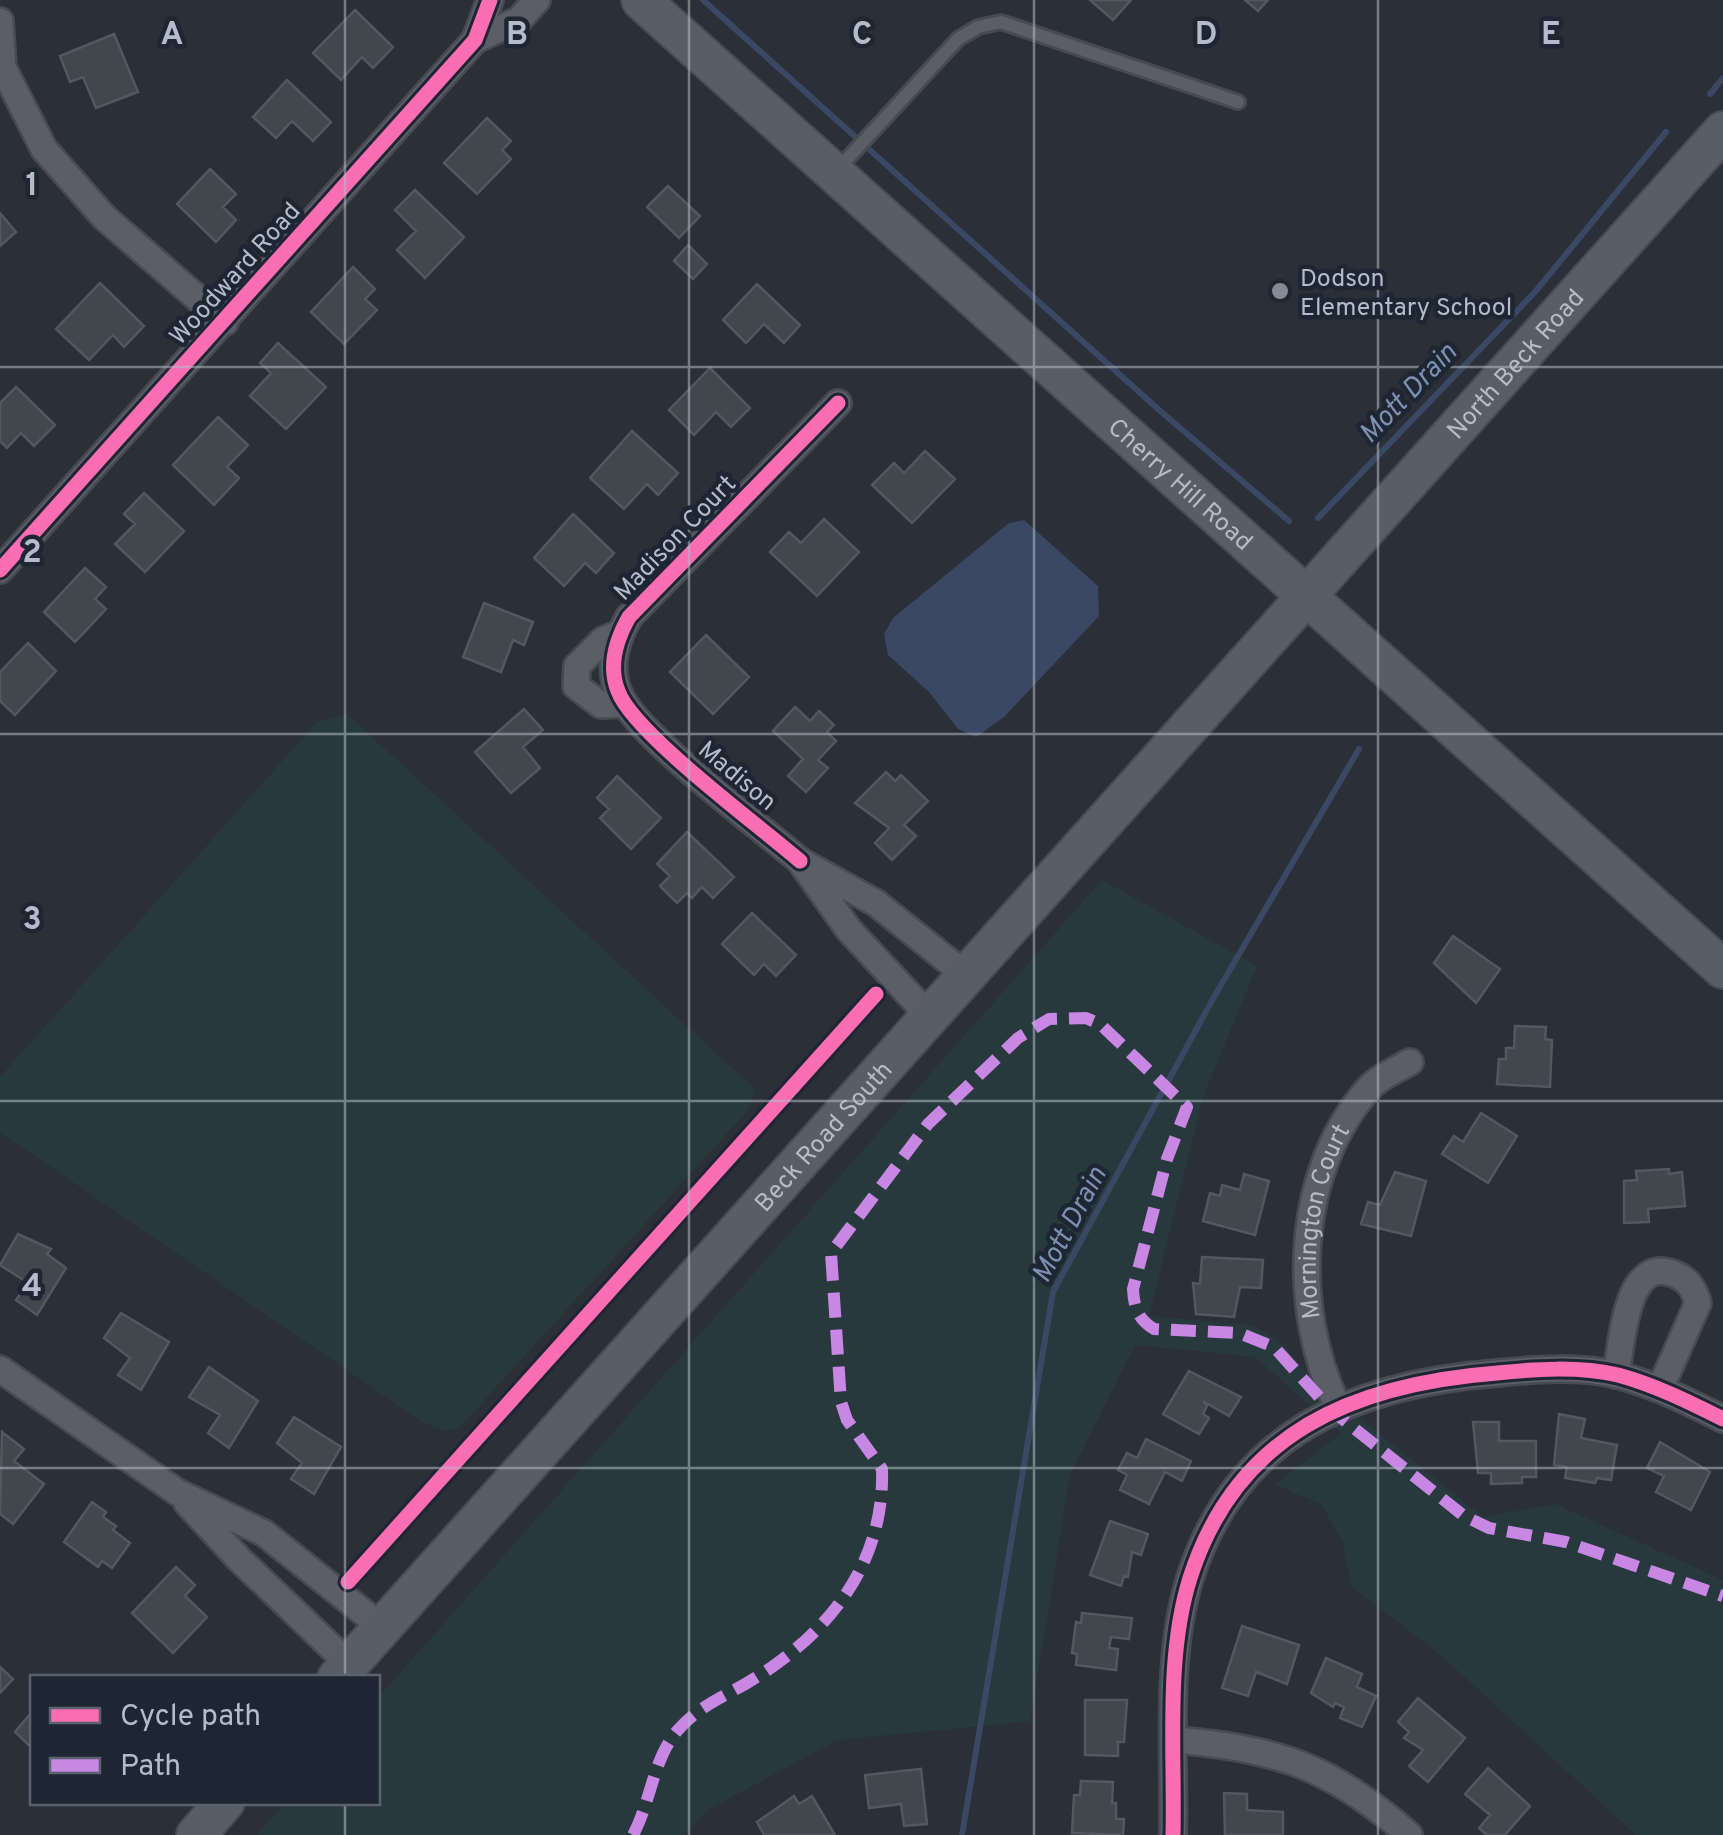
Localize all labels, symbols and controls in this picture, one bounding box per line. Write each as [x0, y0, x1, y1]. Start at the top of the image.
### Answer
text: A [161, 16, 183, 56]
text: B [506, 16, 528, 56]
text: C [852, 16, 872, 56]
text: D [1195, 16, 1217, 56]
text: E [1541, 16, 1561, 56]
text: 1 [26, 167, 38, 207]
street label: Woodward Road [164, 197, 309, 353]
place label: Dodson Elementary School [1300, 264, 1512, 325]
marker: Dodson Elementary School [1269, 280, 1291, 302]
street label: North Beck Road [1441, 284, 1593, 447]
water label: Mott Drain [1352, 336, 1466, 452]
street label: Cherry Hill Road [1100, 413, 1258, 559]
street label: Madison Court [608, 469, 744, 609]
text: 2 [22, 534, 42, 574]
street label: Madison [690, 735, 782, 819]
text: 3 [22, 901, 42, 941]
street label: Beck Road South [749, 1056, 901, 1220]
street label: Mornington Court [1294, 1119, 1359, 1321]
water label: Mott Drain [1025, 1161, 1116, 1290]
text: 4 [22, 1268, 42, 1308]
legend [30, 1675, 380, 1805]
text: Cycle path [120, 1699, 261, 1736]
text: Path [120, 1749, 181, 1786]

